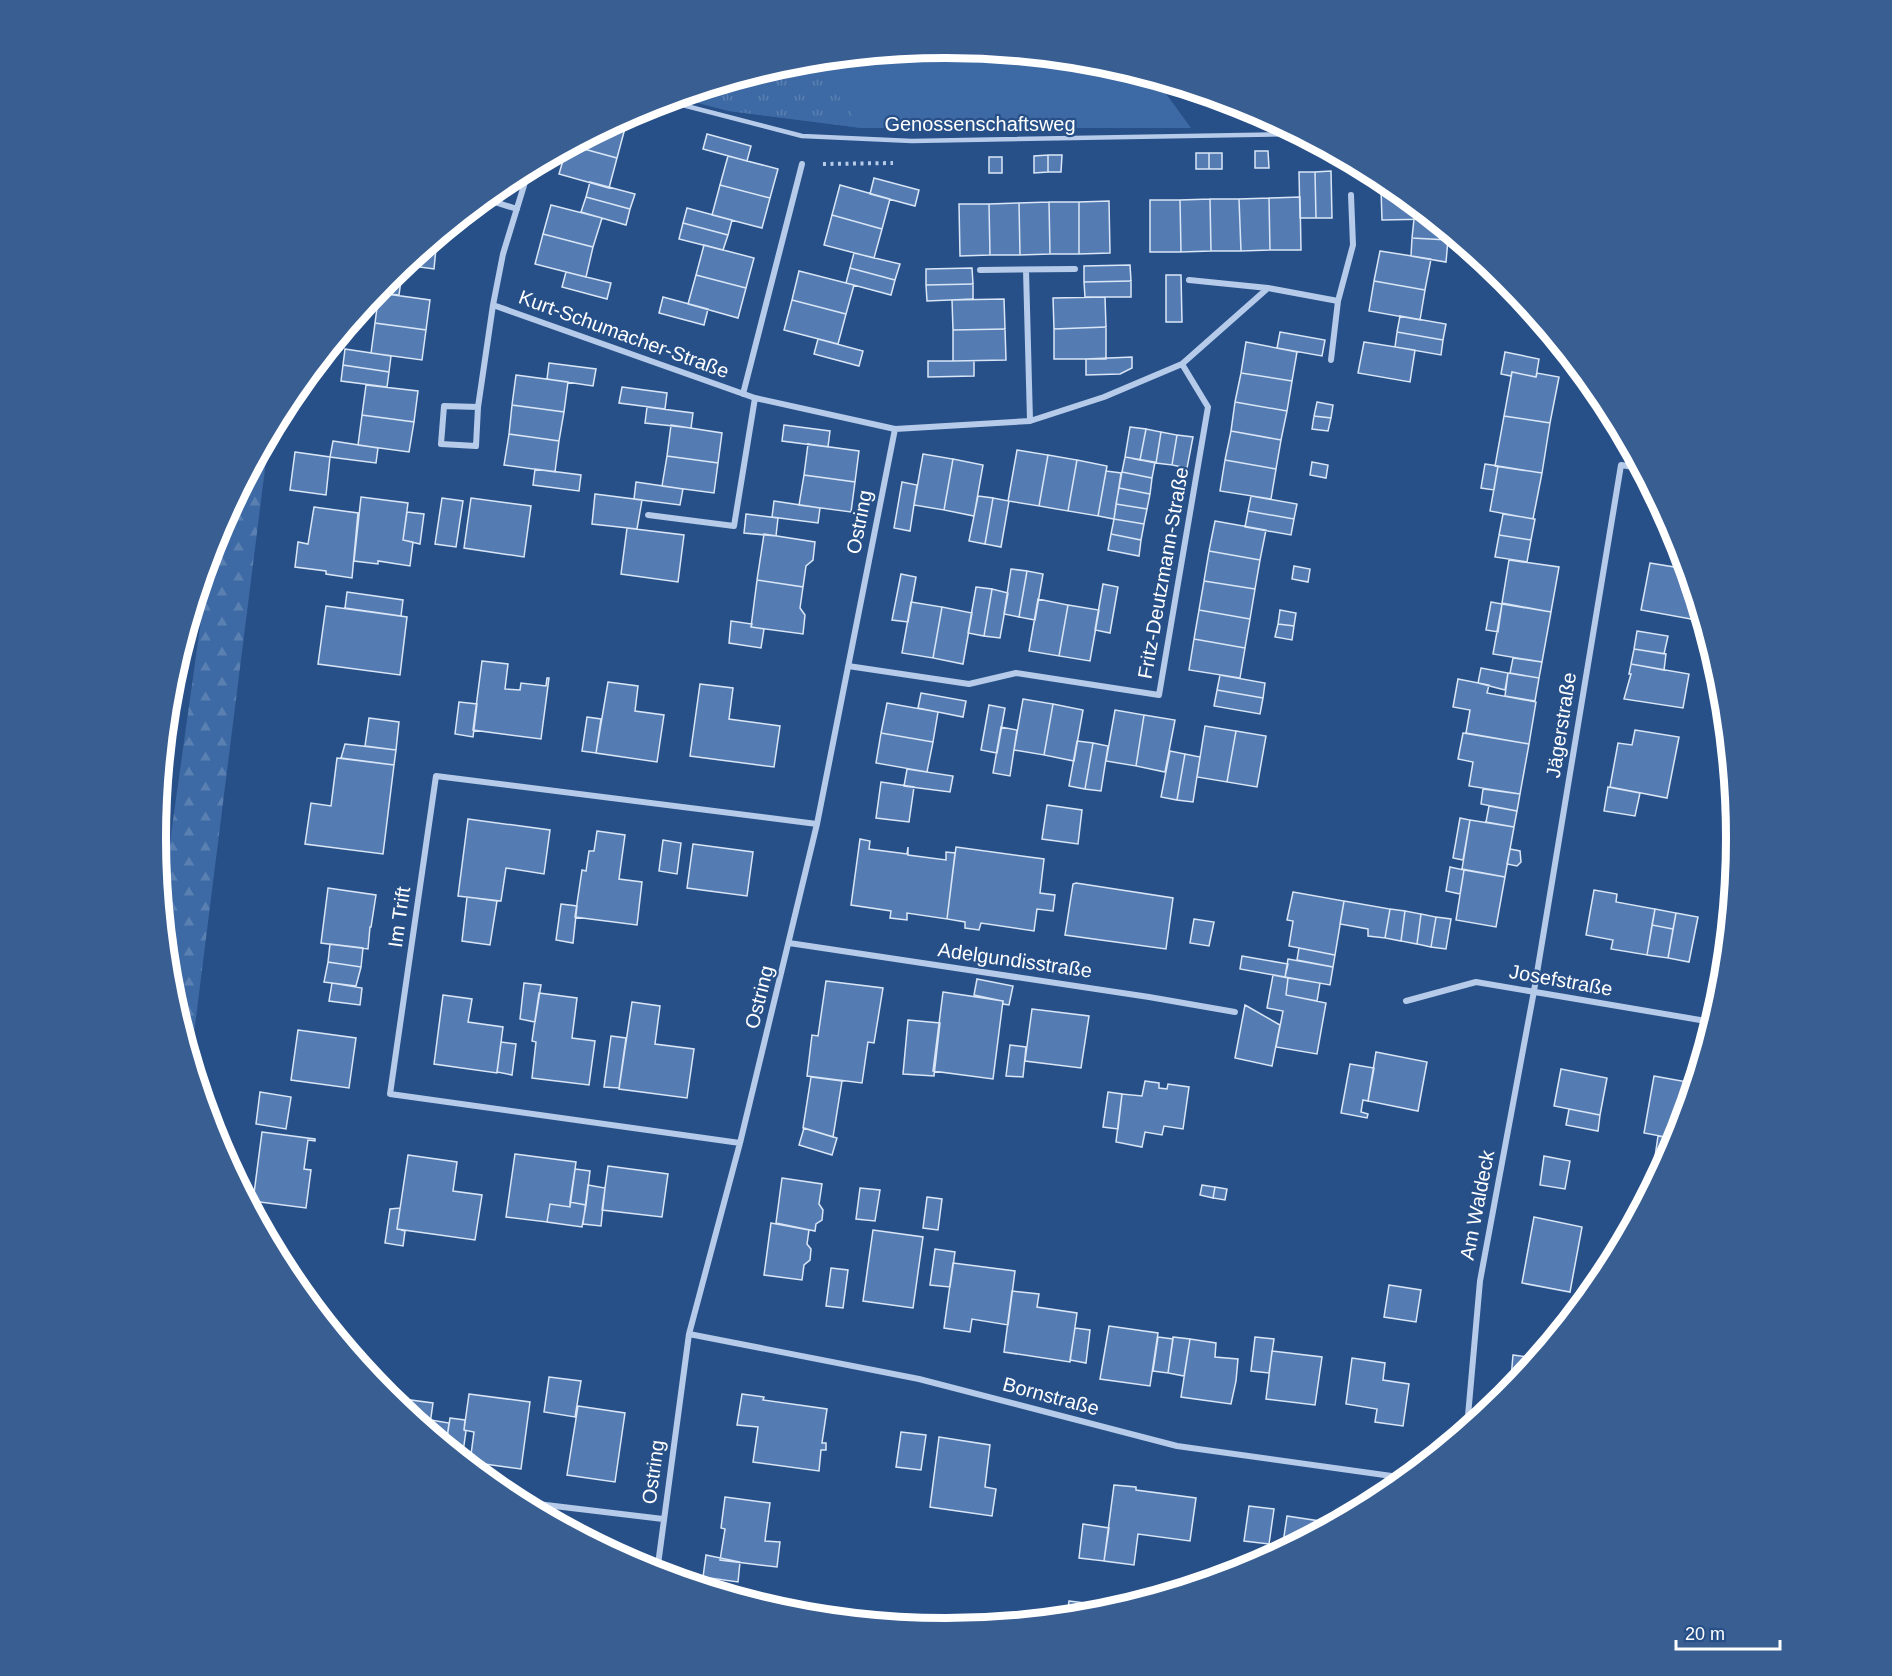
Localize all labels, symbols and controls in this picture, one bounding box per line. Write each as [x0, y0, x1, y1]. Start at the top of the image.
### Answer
street label: Genossenschaftsweg [884, 113, 1076, 135]
street label: Kurt-Schumacher-Straße [516, 286, 732, 382]
street label: Fritz-Deutzmann-Straße [1134, 465, 1192, 681]
street label: Ostring [842, 488, 876, 556]
street label: Jägerstraße [1542, 671, 1580, 779]
street label: Im Trift [384, 885, 414, 949]
street label: Adelgundisstraße [936, 938, 1094, 982]
street label: Josefstraße [1508, 960, 1614, 1000]
street label: Ostring [741, 963, 777, 1031]
street label: Am Waldeck [1456, 1147, 1499, 1262]
street label: Bornstraße [1000, 1373, 1102, 1419]
street label: Ostring [638, 1439, 668, 1505]
scale bar [1676, 1613, 1780, 1651]
text: 20 m [1685, 1624, 1725, 1644]

